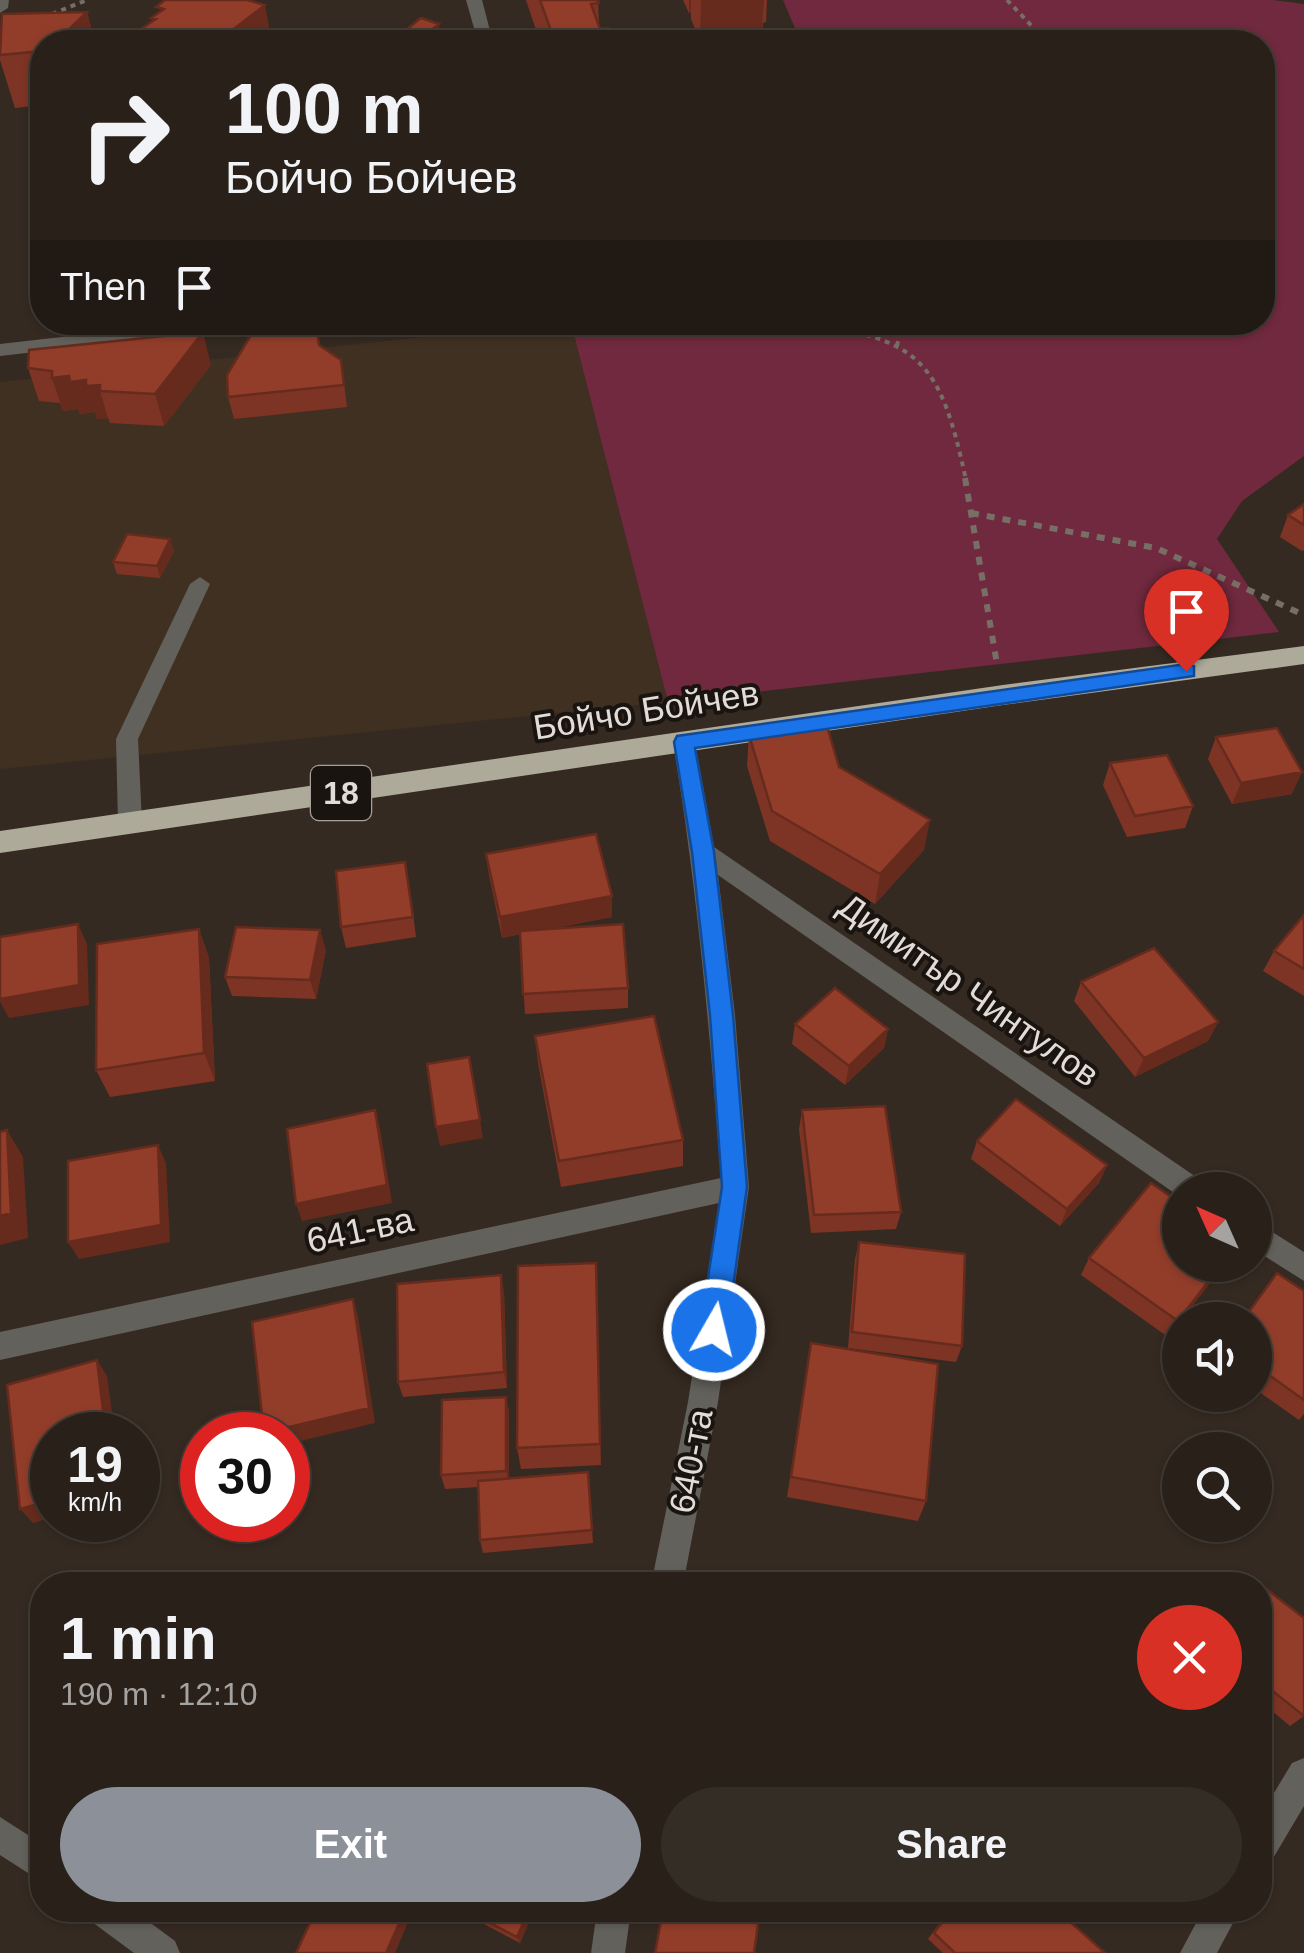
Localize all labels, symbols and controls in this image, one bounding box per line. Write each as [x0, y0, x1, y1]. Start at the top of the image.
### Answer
icon: right [60, 70, 190, 200]
text: 100 m [225, 70, 423, 148]
text: Бойчо Бойчев [225, 152, 518, 203]
icon: arrive [167, 260, 222, 315]
text: Then [60, 266, 147, 308]
pin [1144, 569, 1229, 672]
icon: arrive [1159, 584, 1214, 639]
street label: Бойчо Бойчев [530, 672, 761, 747]
road number: 18 [311, 766, 371, 820]
street label: Димитър Чинтулов [832, 885, 1107, 1094]
north arrow [1162, 1172, 1272, 1282]
map controls [1162, 1172, 1272, 1542]
street label: 641-ва [303, 1199, 417, 1260]
position arrow [662, 1278, 766, 1382]
button: sound [1162, 1302, 1272, 1412]
street label: 640-та [661, 1405, 720, 1516]
speed limit sign: 30 [180, 1412, 310, 1542]
button: search [1162, 1432, 1272, 1542]
text: 19 [67, 1437, 123, 1493]
text: km/h [68, 1488, 122, 1516]
text: 1 min [60, 1605, 217, 1672]
button: close [1137, 1605, 1242, 1710]
text: 190 m · 12:10 [60, 1676, 257, 1712]
button: Exit [60, 1787, 641, 1902]
button: Share [661, 1787, 1242, 1902]

